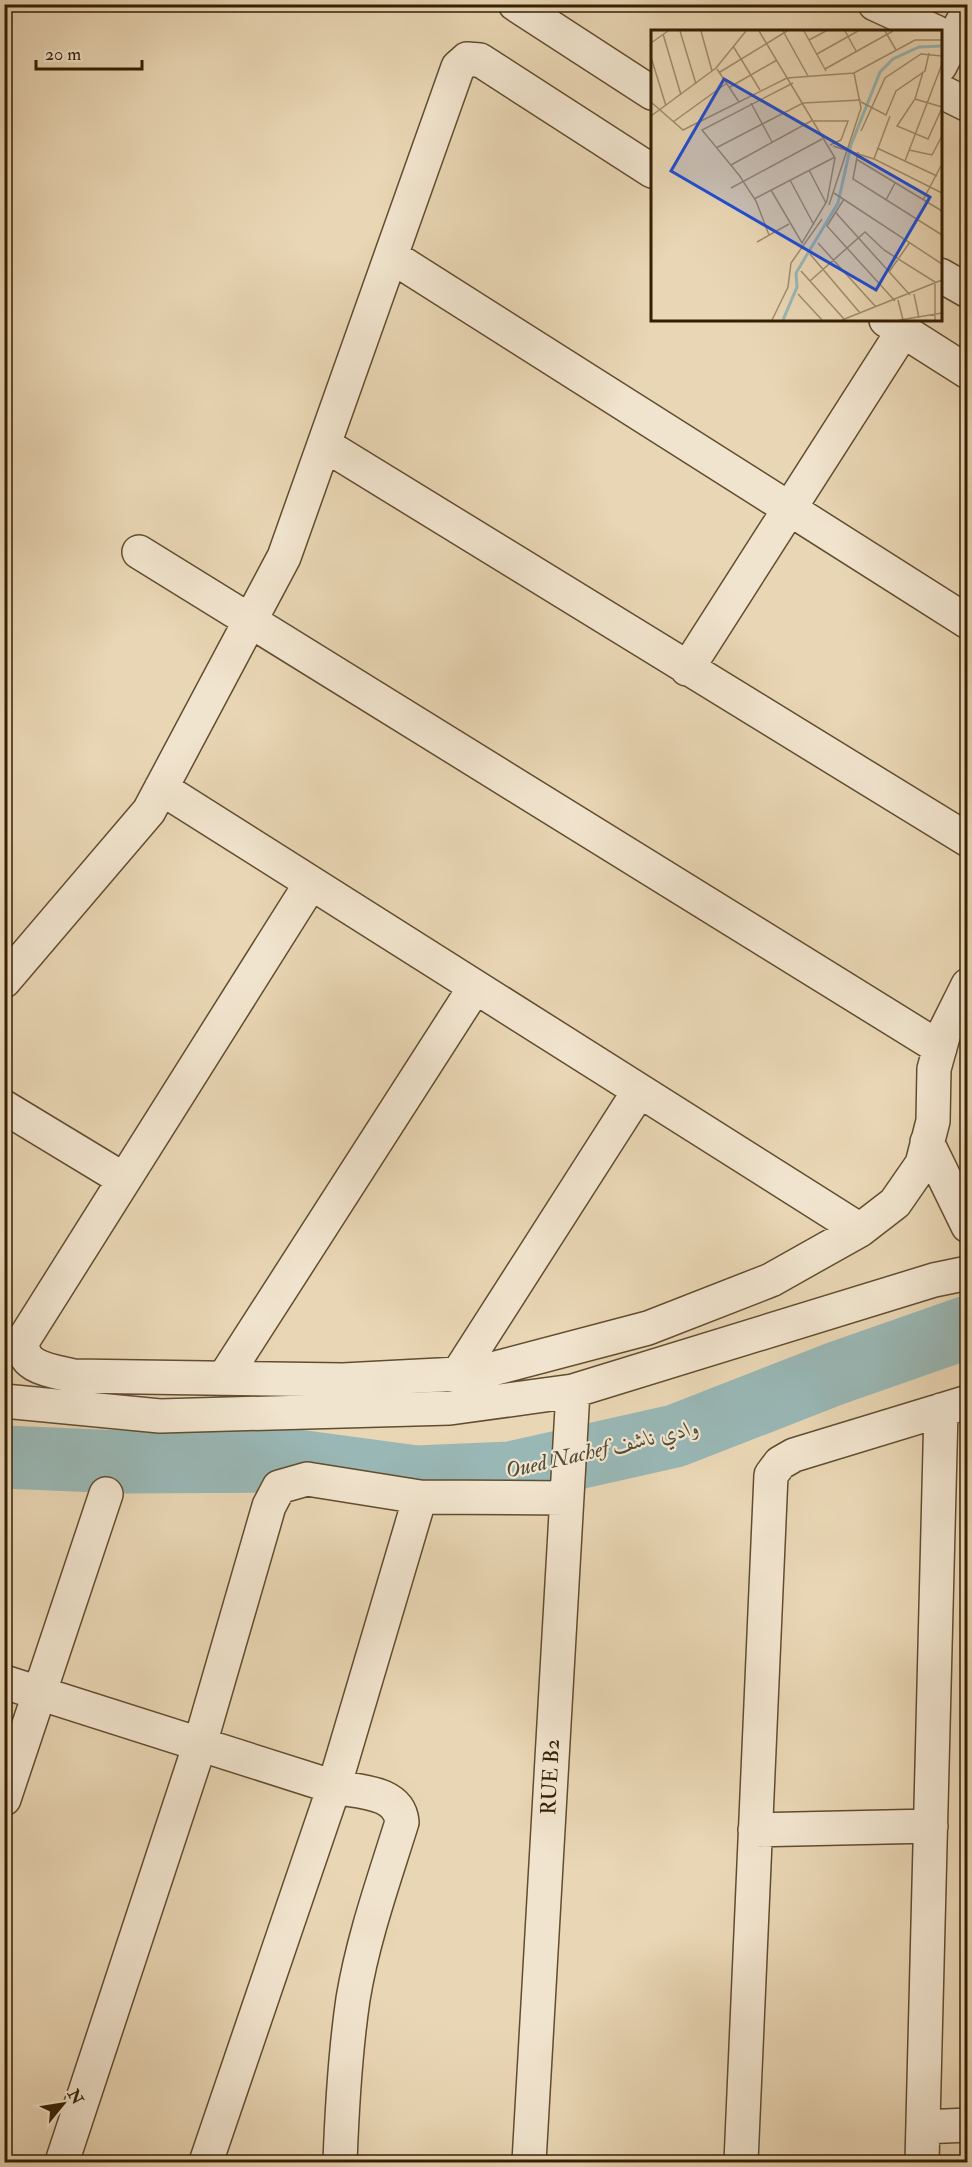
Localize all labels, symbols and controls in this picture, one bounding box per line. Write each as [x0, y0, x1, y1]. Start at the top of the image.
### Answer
inset map [651, 30, 942, 321]
scale bar [36, 33, 142, 71]
text: 20 m [45, 43, 81, 66]
water label: Oued Nachef وادي ناشف [502, 1413, 703, 1488]
street label: RUE B2 [535, 1738, 566, 1816]
north arrow [33, 2074, 93, 2134]
text: N [62, 2085, 88, 2109]

